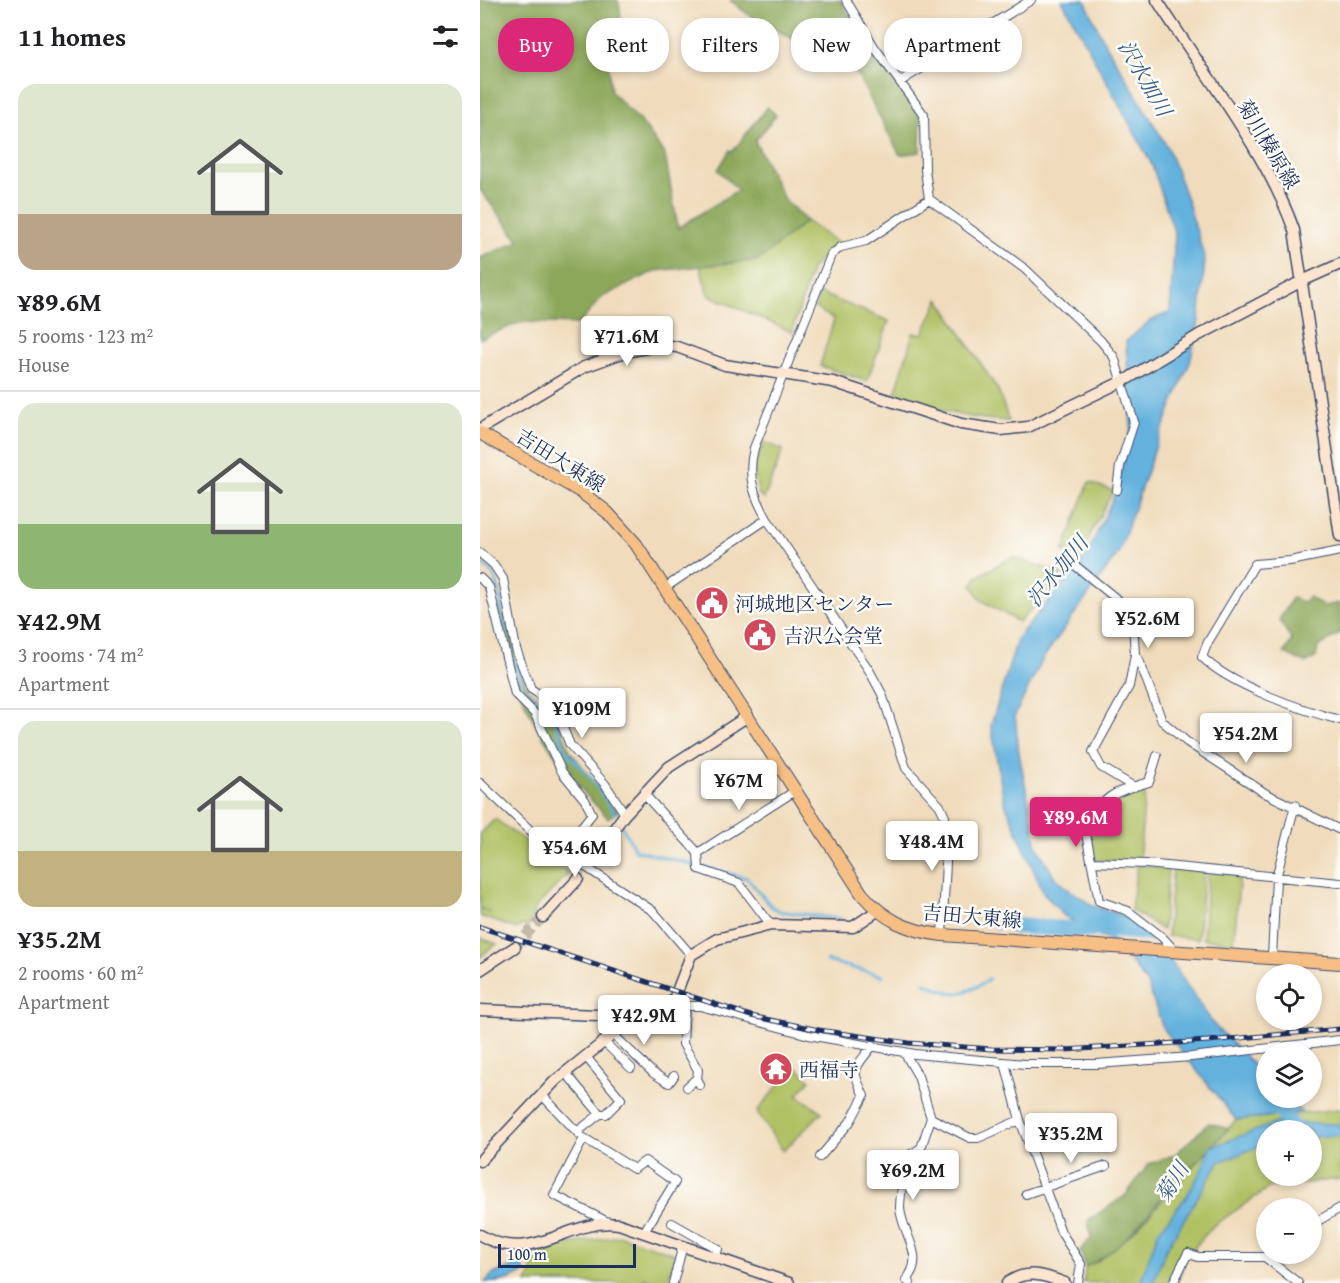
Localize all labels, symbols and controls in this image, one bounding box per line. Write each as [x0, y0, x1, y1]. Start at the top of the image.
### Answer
text: 11 homes [18, 17, 126, 56]
chip: Buy [498, 18, 574, 72]
chip: Rent [586, 18, 669, 72]
chip: Filters [681, 18, 779, 72]
chip: New [791, 18, 872, 72]
chip: Apartment [884, 18, 1022, 72]
icon: filters [429, 20, 462, 53]
water label: 沢水加川 [1111, 34, 1180, 124]
street label: 菊川榛原線 [1231, 94, 1307, 194]
icon: home [186, 123, 294, 231]
text: ¥89.6M [18, 282, 102, 321]
pin: ¥71.6M [578, 316, 676, 367]
text: 5 rooms · 123 m² [18, 321, 153, 350]
text: ¥71.6M [595, 321, 659, 350]
text: House [18, 350, 70, 379]
street label: 吉田大東線 [511, 421, 611, 499]
icon: home [186, 442, 294, 550]
water label: 沢水加川 [1019, 527, 1097, 613]
public building icon: 河城地区センター [694, 585, 730, 621]
place label: 河城地区センター [735, 589, 894, 618]
pin: ¥52.6M [1099, 598, 1197, 649]
text: ¥42.9M [18, 601, 102, 640]
text: ¥52.6M [1116, 603, 1180, 632]
public building icon: 吉沢公会堂 [742, 617, 778, 653]
place label: 吉沢公会堂 [783, 621, 883, 650]
text: 3 rooms · 74 m² [18, 640, 144, 669]
text: Apartment [18, 669, 110, 698]
pin: ¥109M [540, 688, 624, 739]
text: ¥109M [553, 693, 611, 722]
pin: ¥54.2M [1197, 713, 1295, 764]
text: ¥54.2M [1214, 718, 1278, 747]
icon: home [186, 760, 294, 868]
pin: ¥67M [703, 760, 775, 811]
text: ¥67M [715, 765, 763, 794]
pin: ¥89.6M [1027, 797, 1125, 848]
text: ¥89.6M [1044, 802, 1108, 831]
pin: ¥48.4M [883, 821, 981, 872]
text: ¥48.4M [900, 826, 964, 855]
pin: ¥54.6M [526, 827, 624, 878]
text: ¥54.6M [543, 832, 607, 861]
street label: 吉田大東線 [921, 897, 1023, 935]
text: ¥35.2M [18, 919, 102, 958]
text: 2 rooms · 60 m² [18, 958, 144, 987]
map controls [1256, 964, 1322, 1264]
button: locate [1256, 964, 1322, 1030]
text: Apartment [18, 987, 110, 1016]
pin: ¥42.9M [595, 995, 693, 1046]
text: ¥42.9M [612, 1000, 676, 1029]
button: layers [1256, 1042, 1322, 1108]
temple icon: 西福寺 [758, 1051, 794, 1087]
place label: 西福寺 [799, 1055, 859, 1084]
pin: ¥35.2M [1022, 1113, 1120, 1164]
text: ¥35.2M [1039, 1118, 1103, 1147]
button: + [1256, 1120, 1322, 1186]
pin: ¥69.2M [864, 1150, 962, 1201]
water label: 菊川 [1148, 1154, 1197, 1208]
text: ¥69.2M [881, 1155, 945, 1184]
button: − [1256, 1198, 1322, 1264]
scale bar [498, 1241, 636, 1268]
text: 100 m [507, 1242, 547, 1266]

